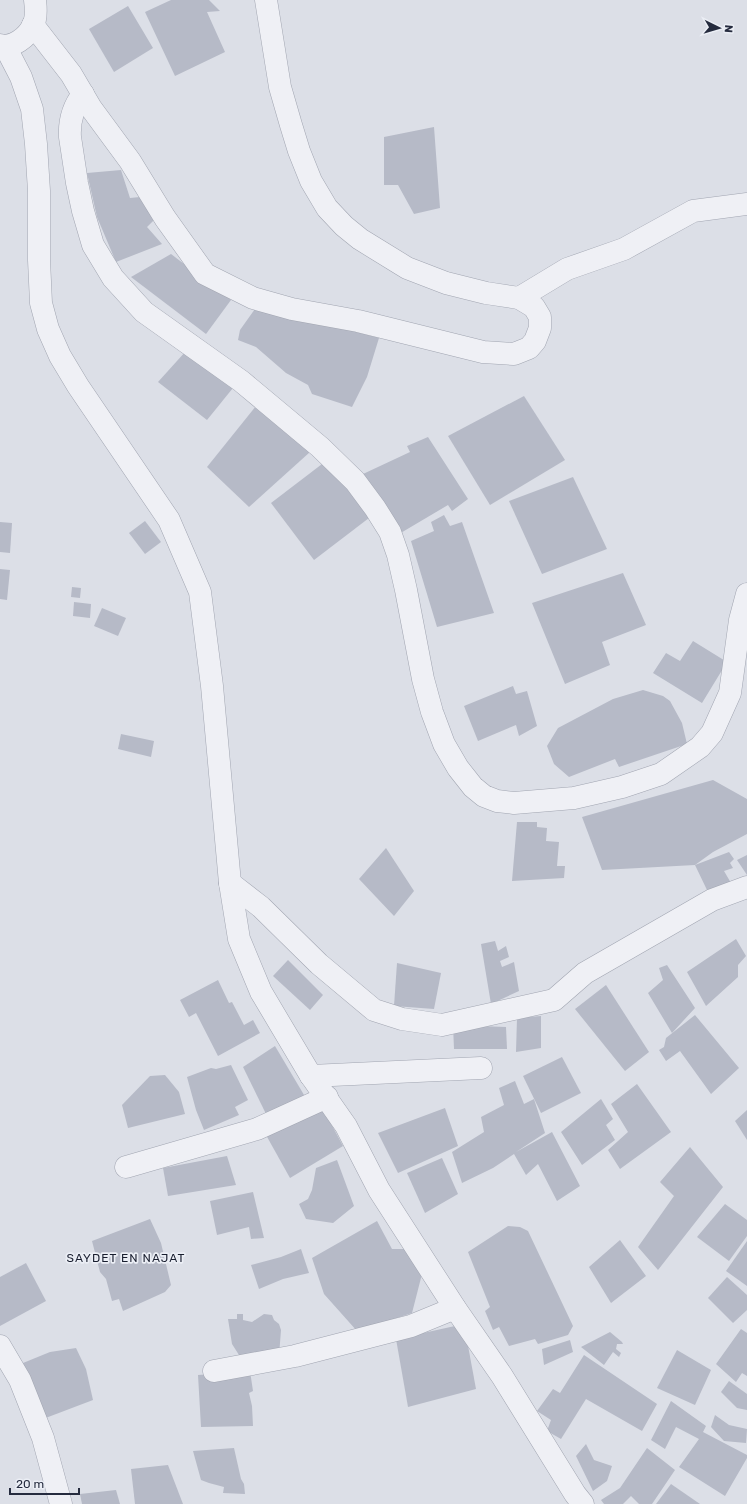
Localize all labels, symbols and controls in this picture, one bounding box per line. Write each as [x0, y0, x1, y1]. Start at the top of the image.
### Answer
north arrow [699, 8, 739, 48]
text: N [722, 24, 735, 33]
district label: SAYDET EN NAJAT [67, 1251, 185, 1265]
scale bar [10, 1470, 79, 1496]
text: 20 m [16, 1477, 44, 1491]

